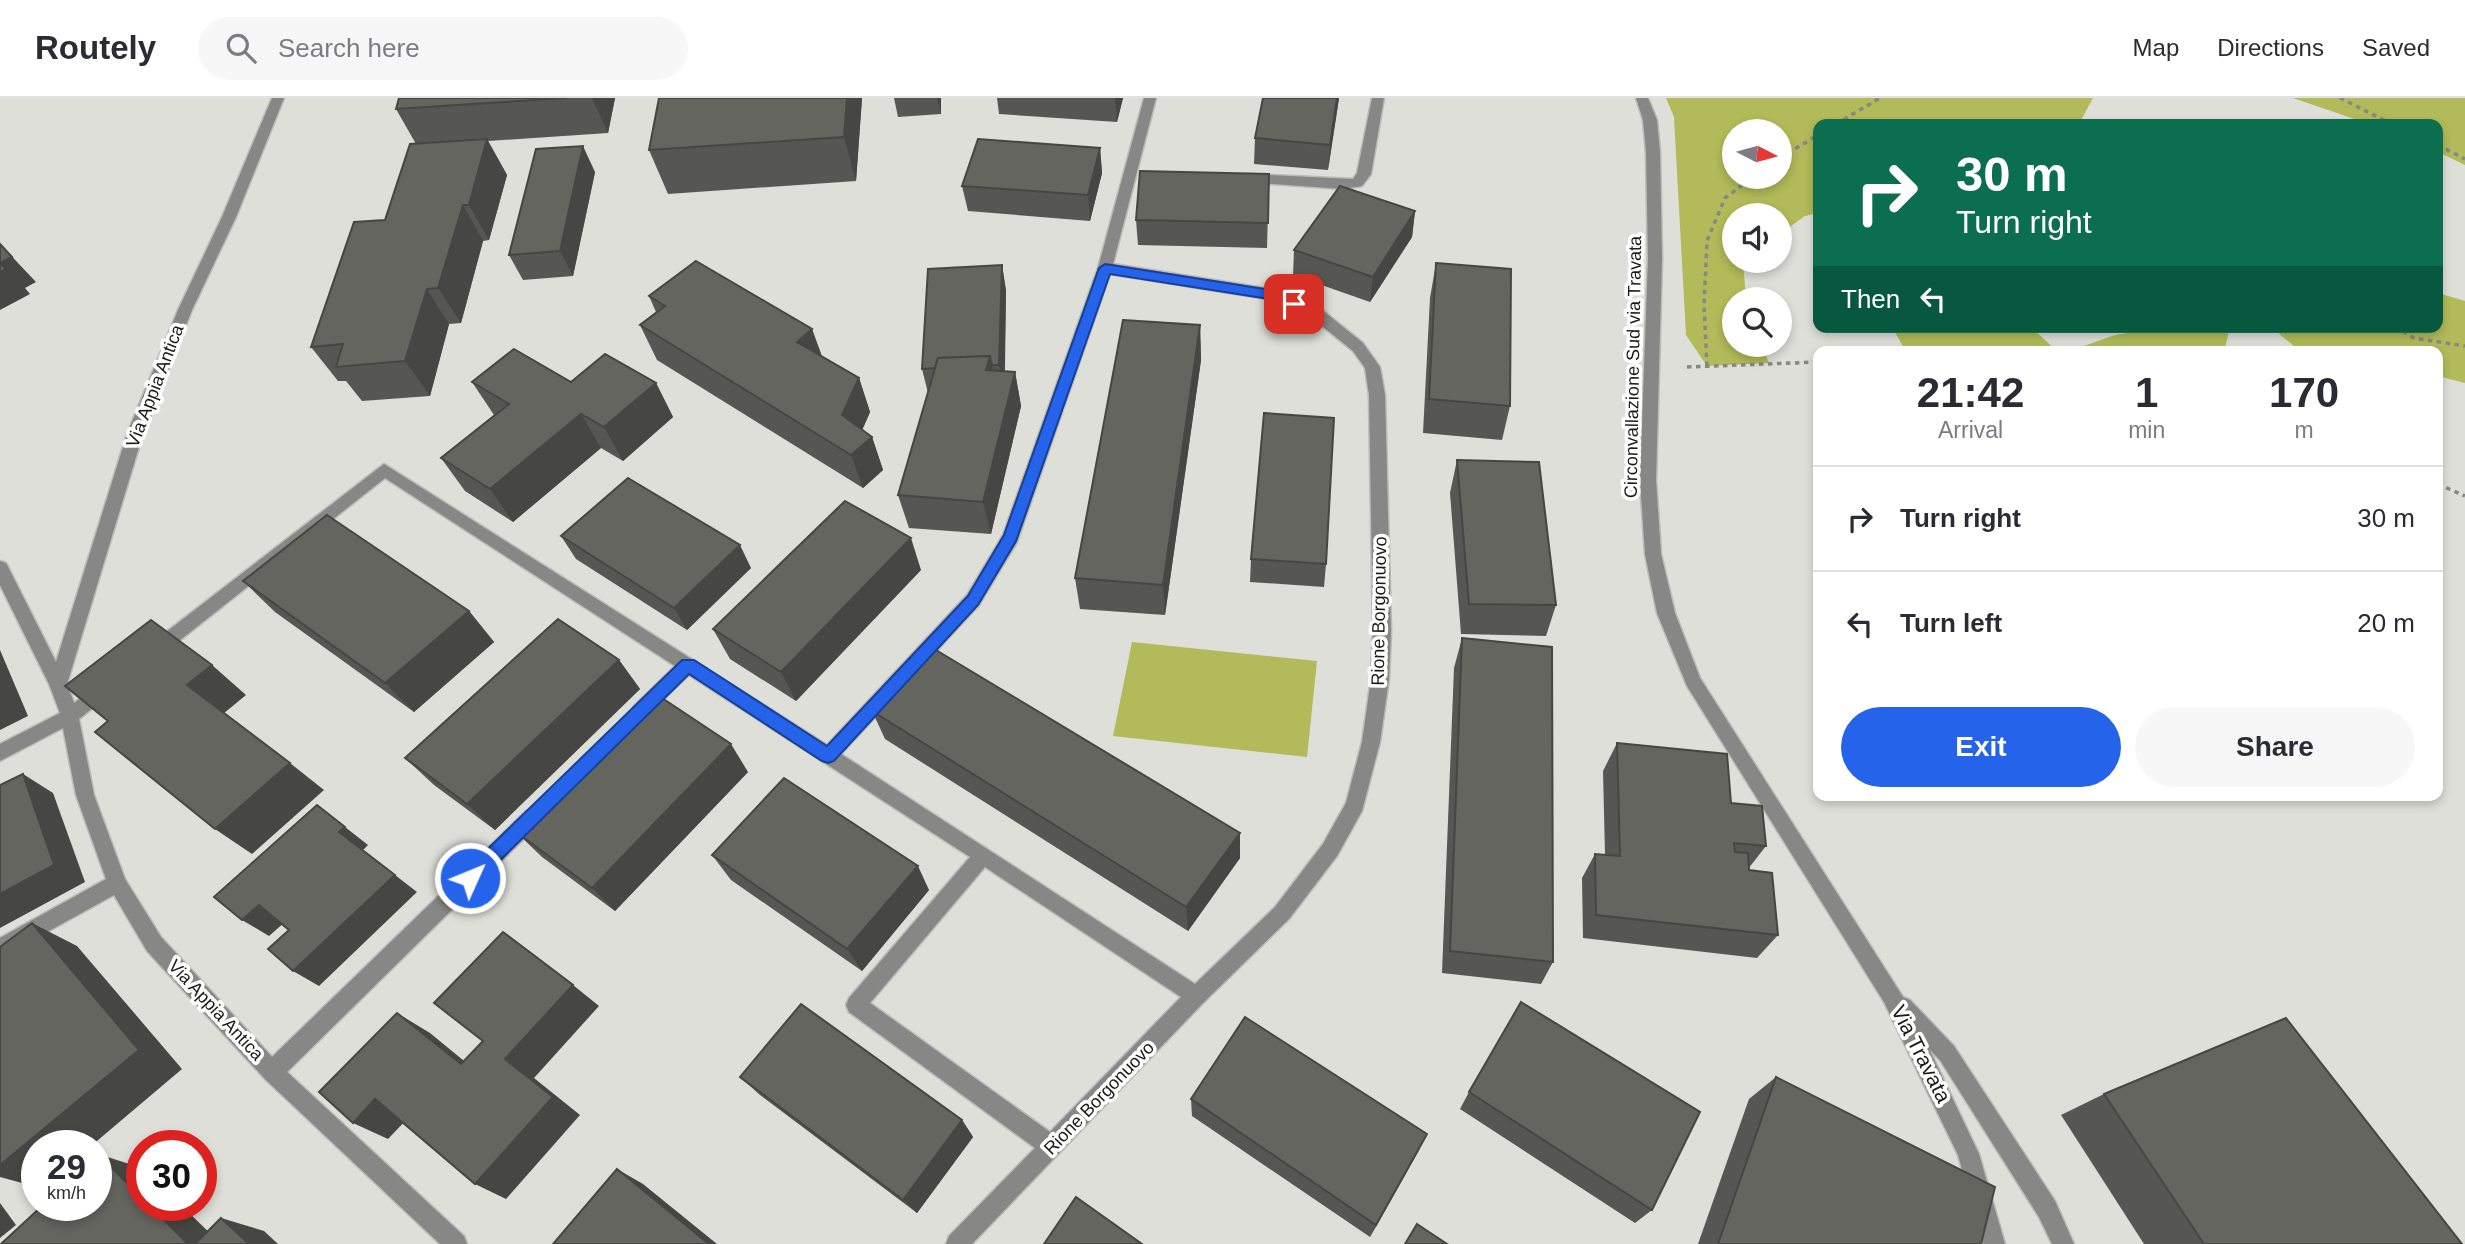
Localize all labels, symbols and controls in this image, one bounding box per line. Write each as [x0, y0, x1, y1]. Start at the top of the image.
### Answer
search box [198, 17, 688, 80]
text: Routely [35, 29, 156, 66]
icon: search [222, 29, 260, 67]
text: Search here [278, 33, 420, 63]
text: Map [2133, 34, 2179, 61]
text: Directions [2217, 34, 2324, 61]
text: Saved [2362, 34, 2430, 61]
north arrow [1722, 119, 1792, 189]
map controls [1722, 119, 1792, 357]
icon: right [1841, 147, 1932, 238]
text: 30 m [1956, 147, 2068, 201]
button: sound [1722, 203, 1792, 273]
text: Turn right [1956, 204, 2092, 240]
street label: Circonvallazione Sud via Travata [1621, 235, 1645, 498]
pin [1264, 274, 1324, 334]
icon: left [1914, 280, 1952, 318]
text: Then [1841, 284, 1900, 314]
icon: arrive [1275, 285, 1313, 323]
button: search [1722, 287, 1792, 357]
street label: Via Appia Antica [122, 321, 188, 450]
text: 21:42 [1917, 369, 2024, 416]
text: 1 [2135, 369, 2158, 416]
text: 170 [2269, 369, 2339, 416]
text: Arrival [1938, 417, 2003, 443]
text: min [2128, 417, 2165, 443]
text: m [2295, 417, 2314, 443]
icon: right [1841, 500, 1879, 538]
text: Turn right [1900, 503, 2021, 533]
text: 30 m [2357, 503, 2415, 533]
street label: Rione Borgonuovo [1368, 536, 1390, 686]
icon: left [1841, 605, 1879, 643]
text: Turn left [1900, 608, 2002, 638]
text: 20 m [2357, 608, 2415, 638]
button: Exit [1841, 707, 2121, 787]
button: Share [2135, 707, 2415, 787]
position arrow [433, 841, 507, 915]
street label: Via Appia Antica [164, 956, 268, 1065]
street label: Via Travata [1887, 1001, 1956, 1106]
street label: Rione Borgonuovo [1040, 1037, 1158, 1159]
speed limit sign: 30 [126, 1130, 217, 1221]
text: 29 [47, 1147, 86, 1186]
text: km/h [47, 1183, 86, 1203]

